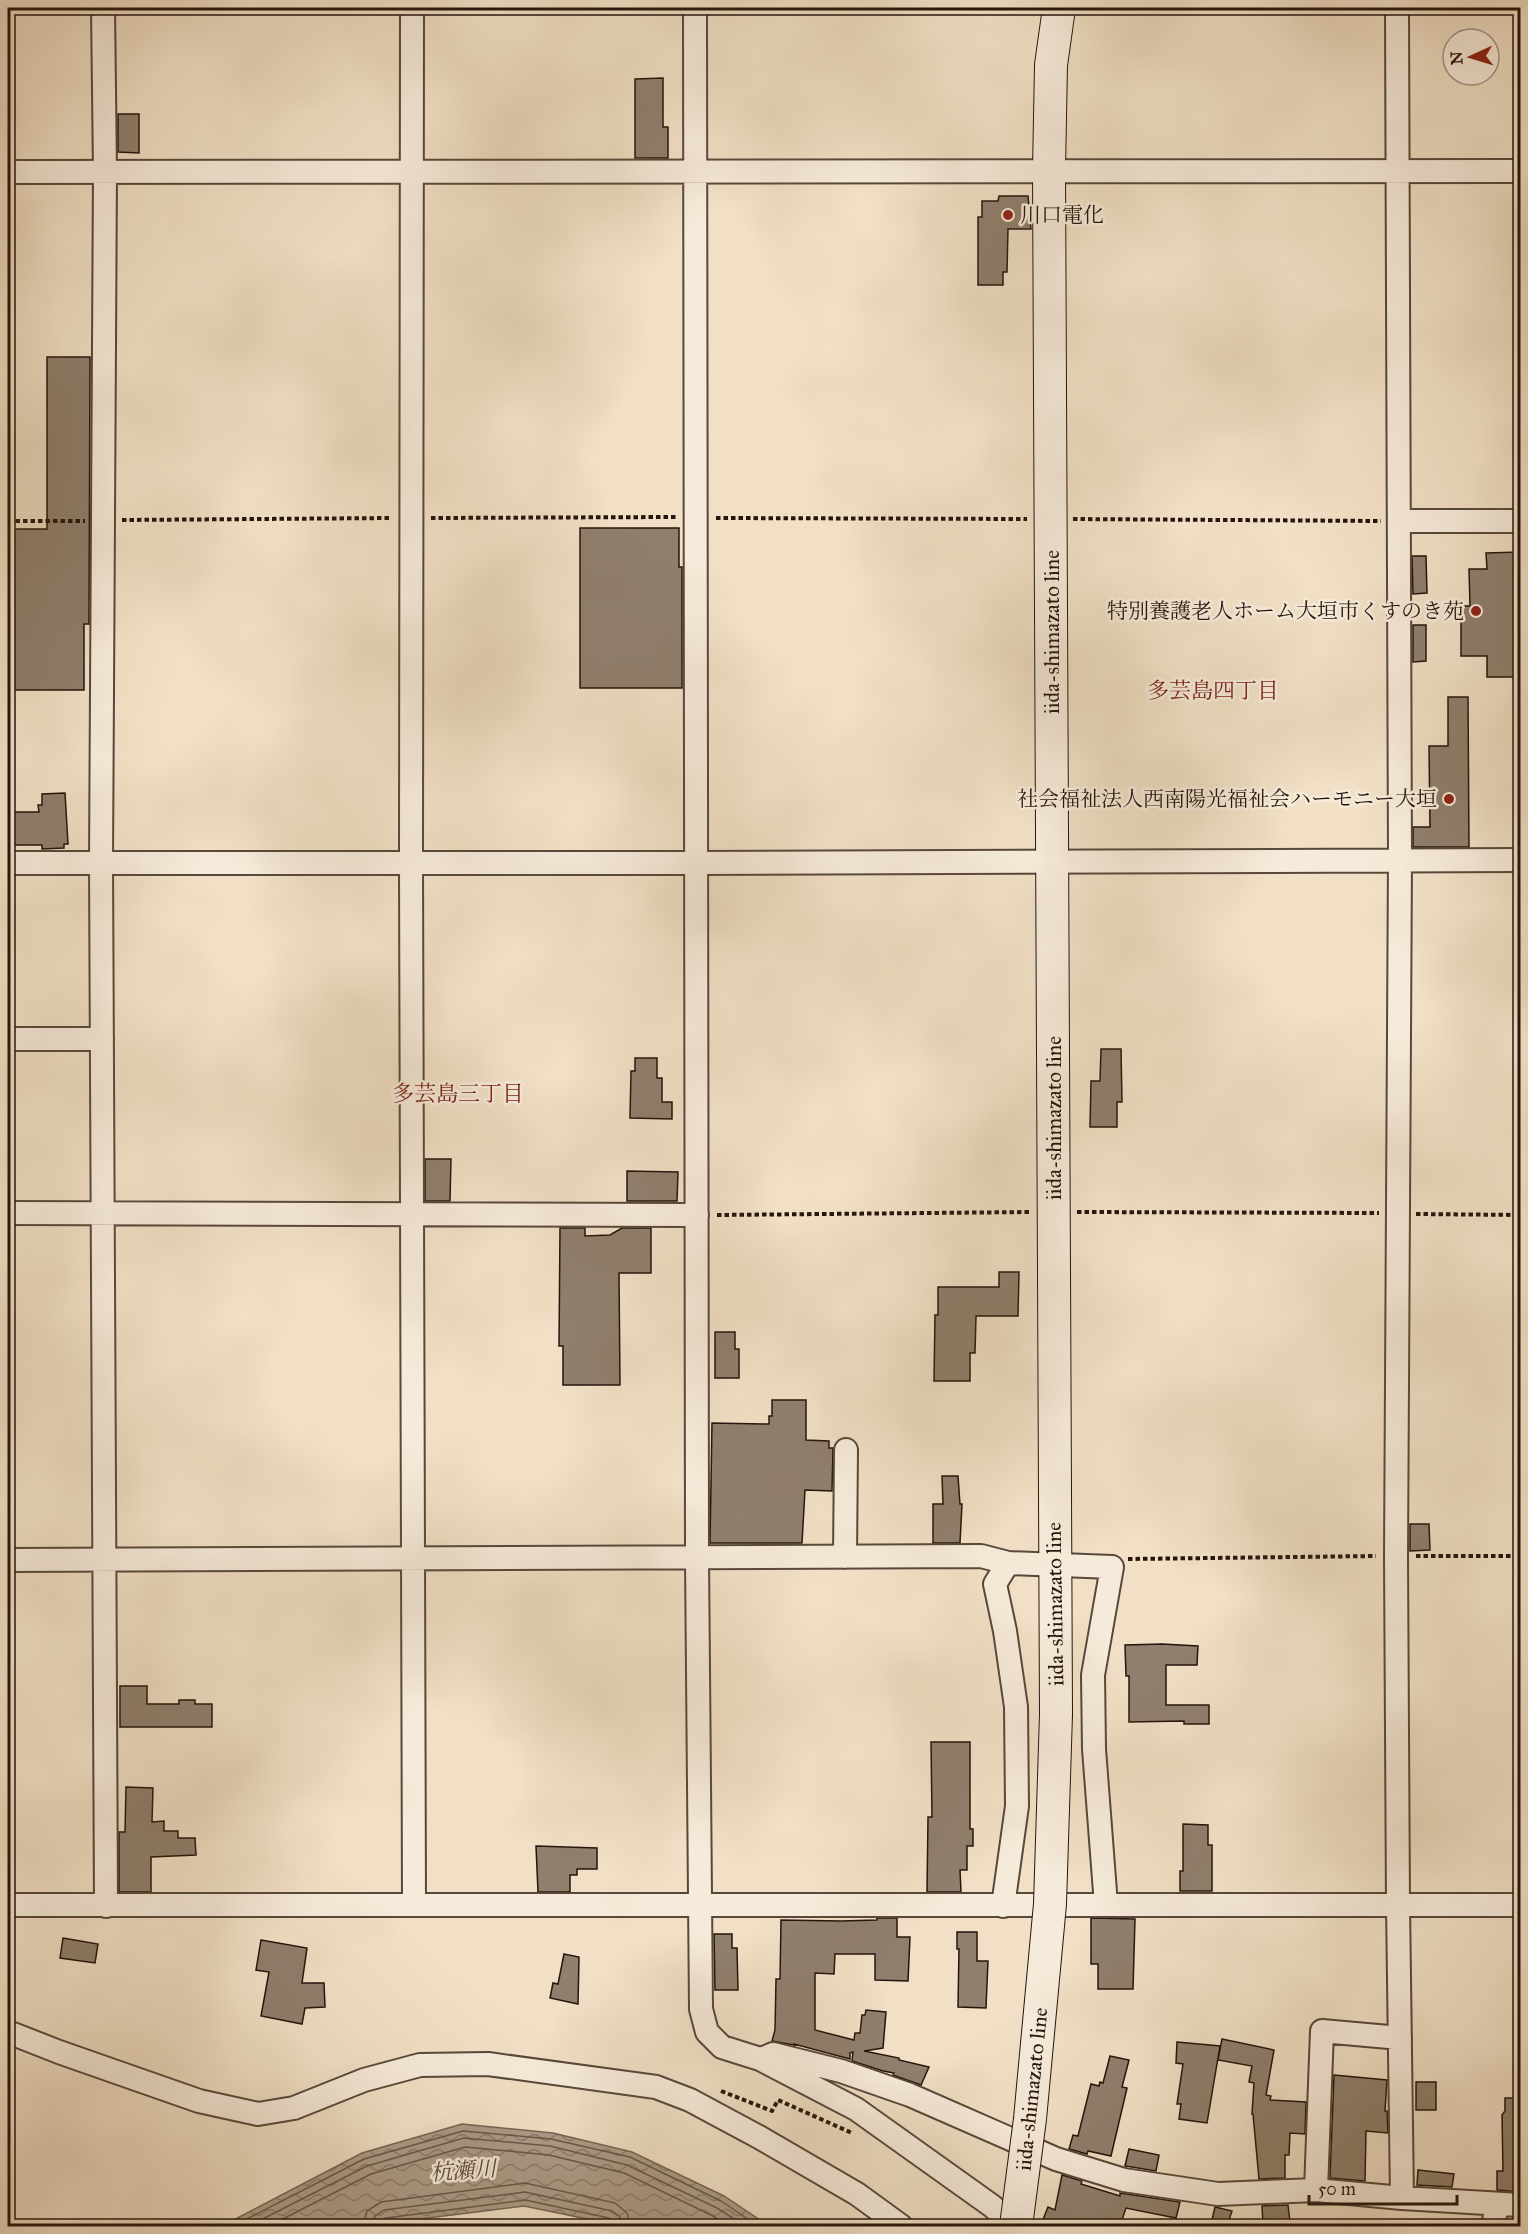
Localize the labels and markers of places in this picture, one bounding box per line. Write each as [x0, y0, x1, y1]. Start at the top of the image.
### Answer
place label: 川口電化 [1020, 202, 1104, 228]
marker: 川口電化 [1001, 208, 1015, 222]
place label: 特別養護老人ホーム大垣市くすのき苑 [1107, 598, 1464, 624]
marker: 特別養護老人ホーム大垣市くすのき苑 [1469, 604, 1483, 618]
place label: 社会福祉法人西南陽光福祉会ハーモニー大垣 [1017, 786, 1437, 812]
marker: 社会福祉法人西南陽光福祉会ハーモニー大垣 [1442, 792, 1456, 806]

